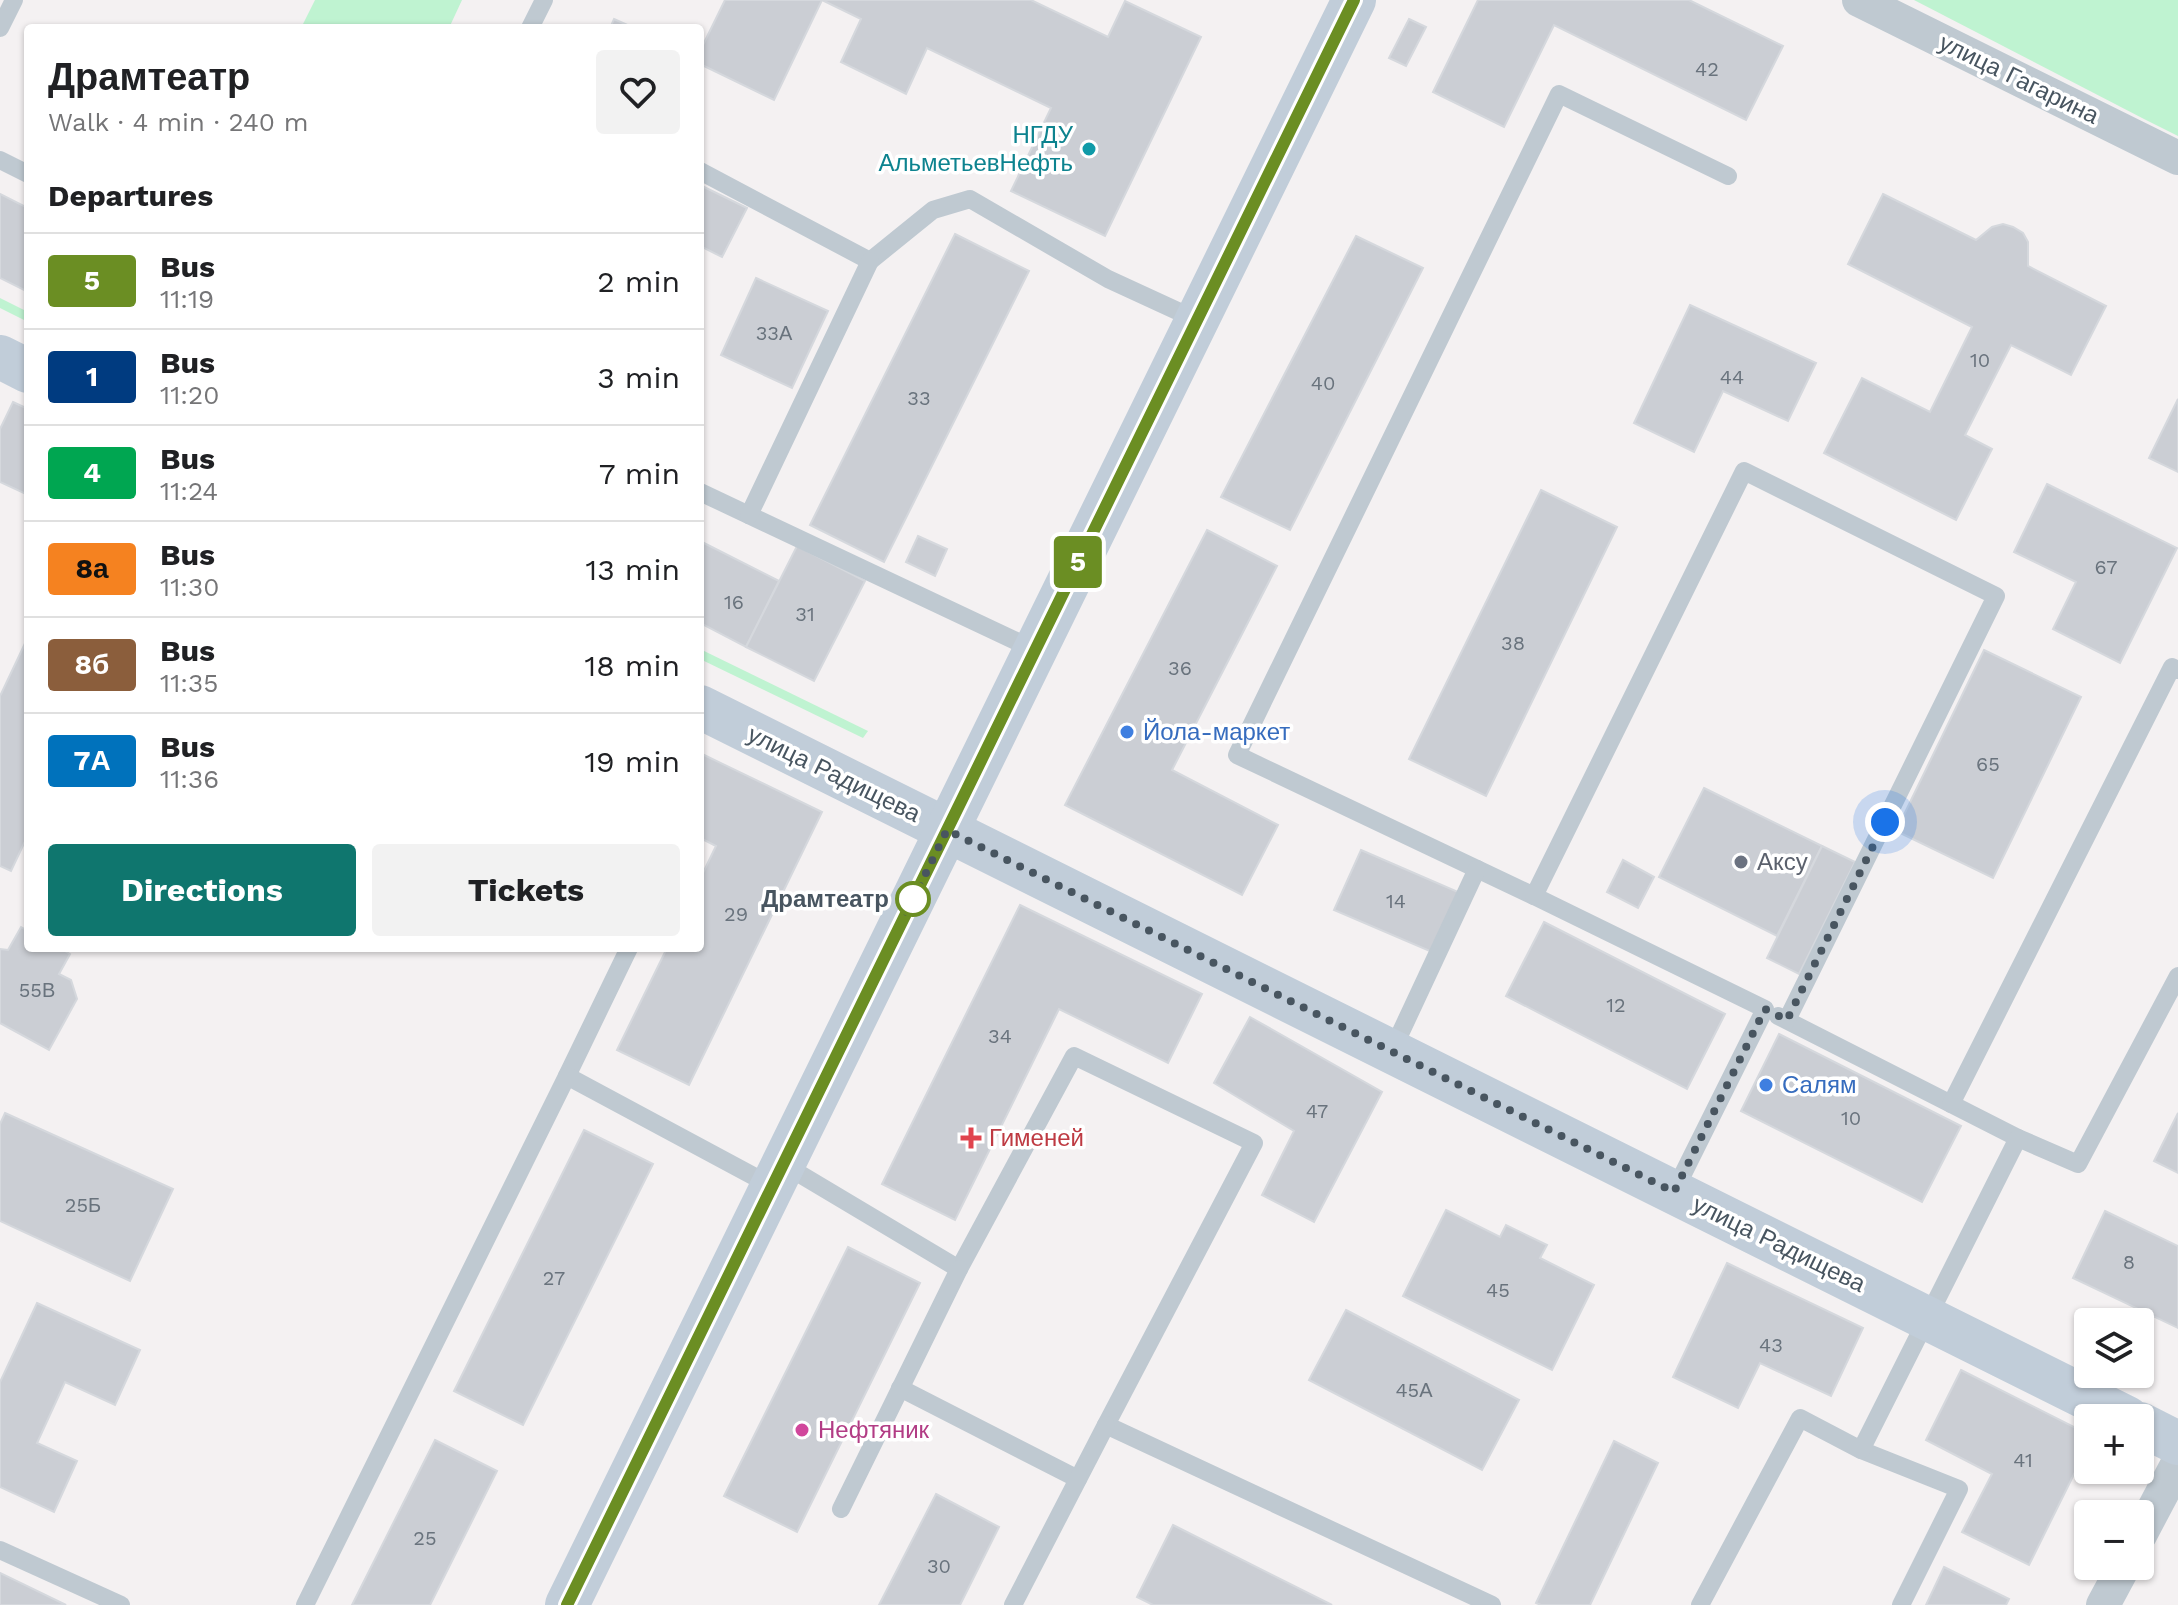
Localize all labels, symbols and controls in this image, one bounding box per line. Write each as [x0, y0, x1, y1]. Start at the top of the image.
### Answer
street label: улица Гагарина [1935, 28, 2104, 130]
button: heart [596, 50, 680, 134]
text: Драмтеатр [48, 55, 250, 99]
house number: 42 [1695, 57, 1719, 81]
text: Walk · 4 min · 240 m [48, 107, 309, 137]
place label: НГДУ АльметьевНефть [878, 121, 1074, 177]
marker: НГДУ АльметьевНефть [1080, 140, 1098, 158]
text: Departures [48, 178, 213, 213]
text: Bus [160, 249, 215, 284]
text: 5 [84, 264, 100, 297]
text: 2 min [597, 264, 680, 299]
text: 11:19 [160, 284, 214, 314]
house number: 33А [756, 321, 793, 345]
text: Bus [160, 345, 215, 380]
house number: 10 [1970, 348, 1990, 372]
text: 1 [86, 360, 98, 393]
text: 3 min [597, 360, 680, 395]
house number: 44 [1720, 365, 1744, 389]
house number: 40 [1311, 371, 1335, 395]
text: 11:20 [160, 380, 219, 410]
house number: 33 [907, 386, 931, 410]
text: Bus [160, 441, 215, 476]
text: 4 [83, 456, 101, 489]
text: 7 min [599, 456, 680, 491]
text: 11:24 [160, 476, 218, 506]
line badge: 5 [1052, 536, 1104, 588]
text: Bus [160, 537, 215, 572]
text: 5 [1070, 545, 1086, 578]
text: 8а [75, 552, 109, 585]
text: 13 min [585, 552, 680, 587]
house number: 67 [2094, 555, 2118, 579]
text: 11:30 [160, 572, 219, 602]
house number: 16 [724, 590, 744, 614]
house number: 31 [795, 602, 815, 626]
house number: 38 [1501, 631, 1525, 655]
text: Bus [160, 633, 215, 668]
text: 8б [75, 648, 109, 681]
text: 18 min [584, 648, 680, 683]
house number: 36 [1168, 656, 1192, 680]
text: 11:35 [160, 668, 218, 698]
place label: Йола-маркет [1143, 718, 1290, 746]
street label: улица Радищева [743, 720, 926, 828]
marker: Йола-маркет [1118, 723, 1136, 741]
text: Bus [160, 729, 215, 764]
text: 7А [73, 744, 111, 777]
text: 19 min [584, 744, 680, 779]
house number: 65 [1976, 752, 2000, 776]
text: 11:36 [160, 764, 219, 794]
your location [1865, 802, 1905, 842]
button: Directions [48, 844, 356, 936]
button: Tickets [372, 844, 680, 936]
place label: Аксу [1757, 848, 1808, 876]
marker: Аксу [1732, 853, 1750, 871]
marker: Драмтеатр [896, 882, 930, 916]
place label: Драмтеатр [761, 885, 889, 913]
house number: 14 [1386, 889, 1406, 913]
house number: 29 [724, 902, 748, 926]
house number: 55В [19, 978, 55, 1002]
house number: 12 [1606, 993, 1626, 1017]
house number: 34 [988, 1024, 1012, 1048]
place label: Салям [1782, 1071, 1856, 1099]
marker: Салям [1757, 1076, 1775, 1094]
house number: 47 [1306, 1099, 1328, 1123]
house number: 10 [1841, 1106, 1861, 1130]
place label: Гименей [989, 1124, 1084, 1152]
marker: Гименей [960, 1127, 982, 1149]
street label: улица Радищева [1688, 1190, 1871, 1298]
house number: 25Б [65, 1193, 101, 1217]
house number: 8 [2123, 1250, 2135, 1274]
house number: 27 [543, 1266, 565, 1290]
house number: 45 [1486, 1278, 1510, 1302]
map controls [2074, 1308, 2154, 1580]
button: layers [2074, 1308, 2154, 1388]
house number: 43 [1759, 1333, 1783, 1357]
house number: 45А [1395, 1378, 1433, 1402]
button: + [2074, 1404, 2154, 1484]
place label: Нефтяник [818, 1416, 930, 1444]
marker: Нефтяник [793, 1421, 811, 1439]
house number: 41 [2013, 1448, 2033, 1472]
button: − [2074, 1500, 2154, 1580]
house number: 25 [413, 1526, 437, 1550]
house number: 30 [927, 1554, 951, 1578]

